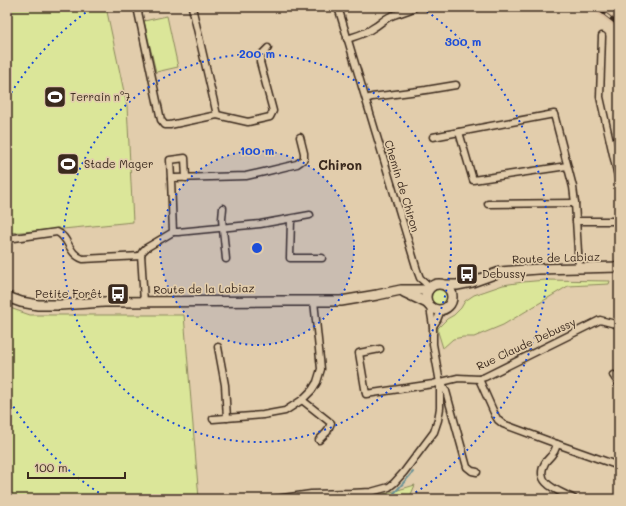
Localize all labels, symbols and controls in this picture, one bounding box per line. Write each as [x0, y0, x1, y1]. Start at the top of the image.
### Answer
text: 300 m [445, 33, 481, 49]
text: 200 m [239, 45, 275, 61]
sports icon: Terrain n°7 [42, 84, 68, 110]
place label: Terrain n°7 [70, 89, 130, 104]
street label: Chemin de Chiron [381, 138, 424, 234]
text: 100 m [240, 142, 274, 158]
sports icon: Stade Mager [55, 151, 81, 177]
place label: Stade Mager [84, 156, 154, 171]
district label: Chiron [318, 156, 362, 173]
centre of rings [250, 241, 264, 255]
street label: Route de Labiaz [512, 248, 600, 267]
bus stop icon: Debussy [454, 261, 480, 287]
place label: Debussy [482, 266, 526, 281]
street label: Route de la Labiaz [153, 280, 255, 297]
bus stop icon: Petite Forêt [105, 281, 131, 307]
place label: Petite Forêt [35, 286, 102, 301]
street label: Rue Claude Debussy [474, 314, 578, 373]
scale bar [28, 454, 125, 480]
text: 100 m [34, 459, 68, 475]

